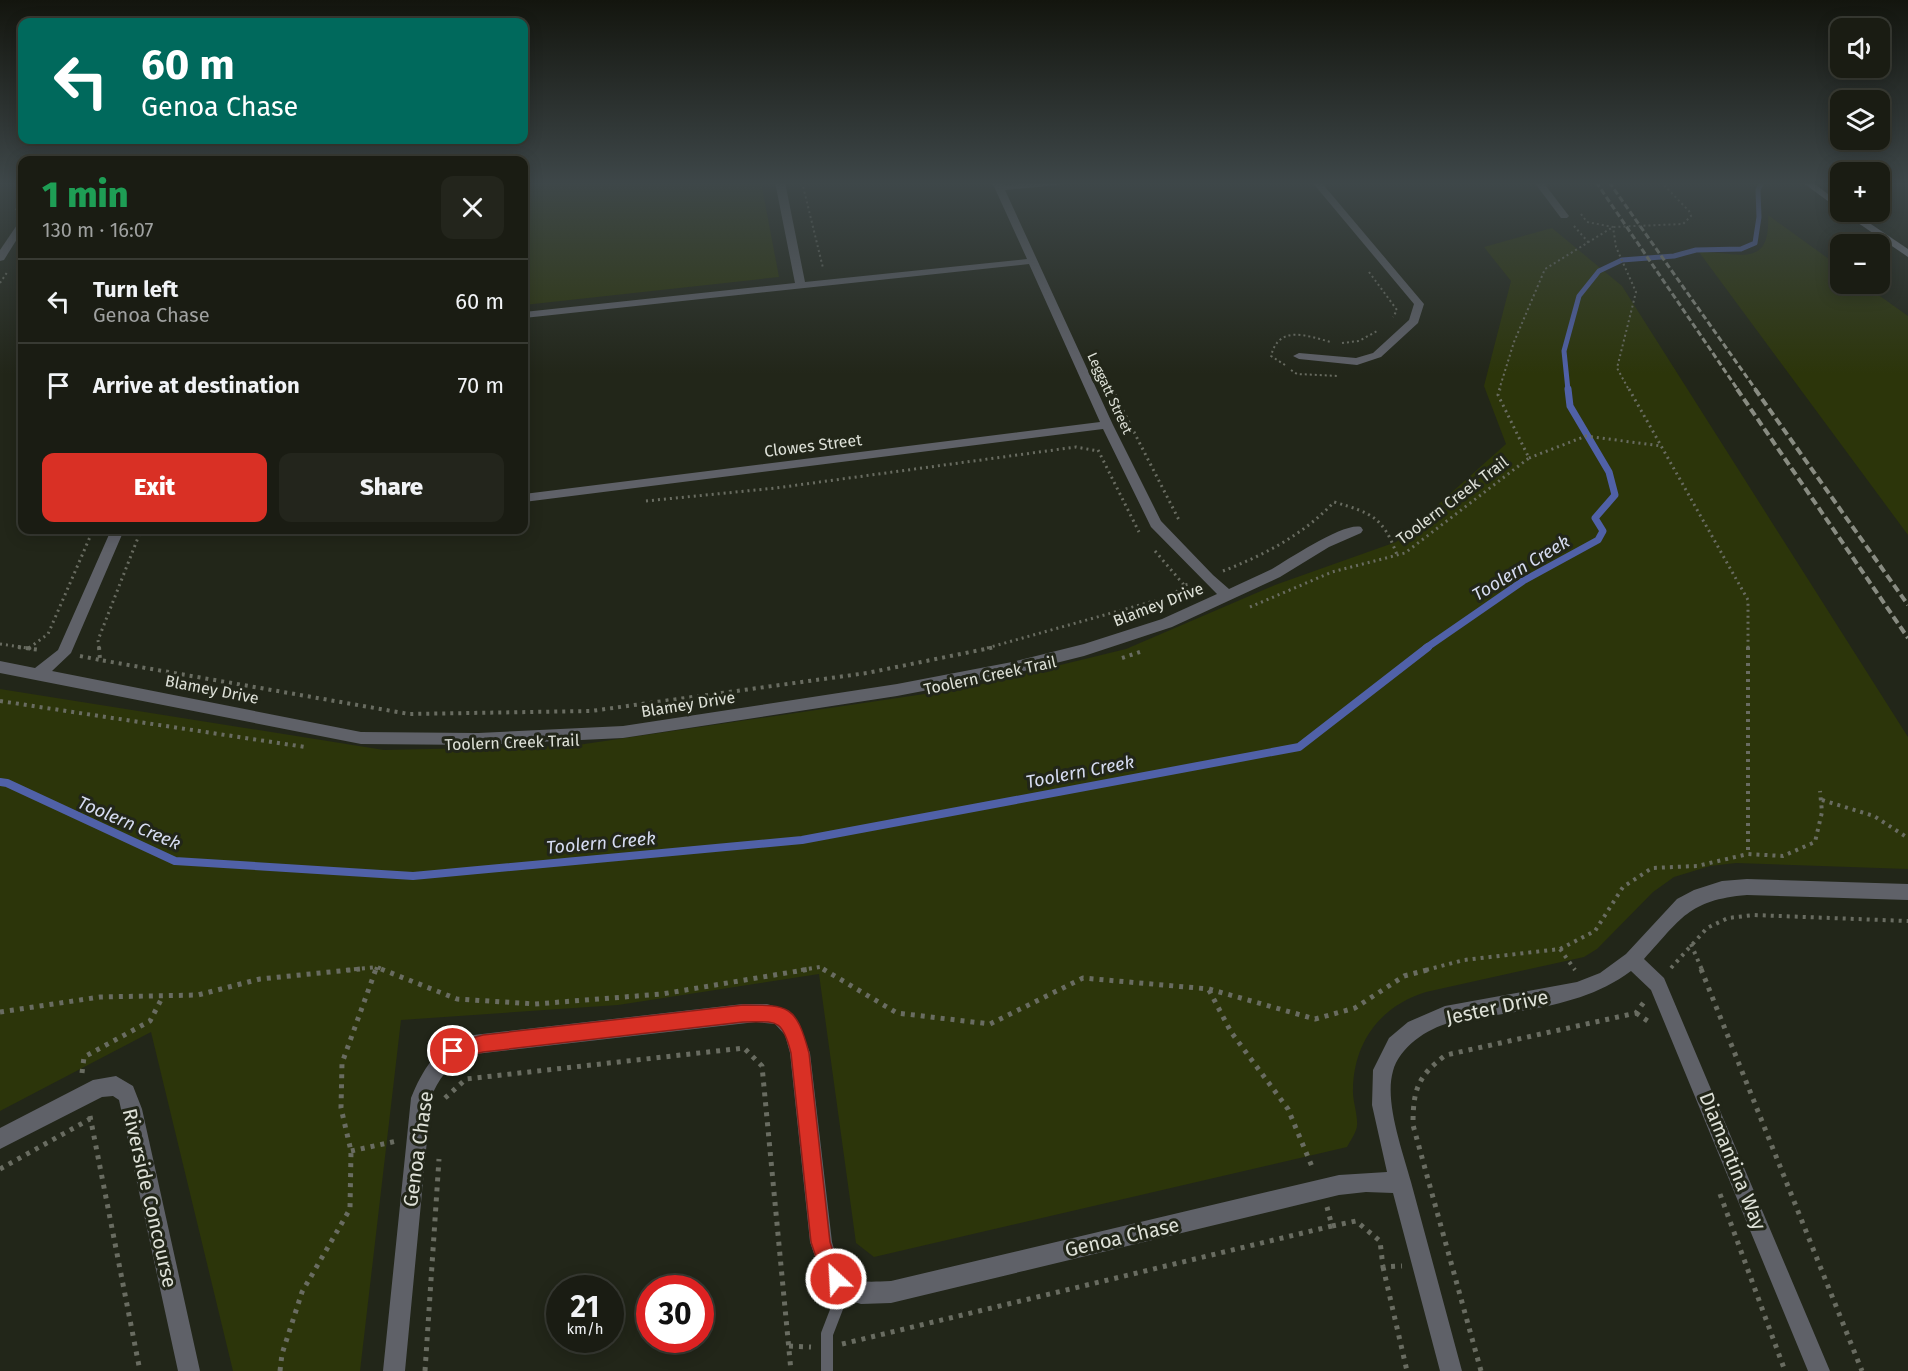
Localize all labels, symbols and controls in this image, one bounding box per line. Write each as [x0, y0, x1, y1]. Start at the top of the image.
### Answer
map controls [1830, 18, 1890, 294]
button: sound [1830, 18, 1890, 78]
text: 60 m [141, 40, 235, 90]
icon: left [42, 42, 120, 120]
button: layers [1830, 90, 1890, 150]
text: Genoa Chase [141, 91, 298, 123]
button: + [1830, 162, 1890, 222]
text: 1 min [42, 173, 128, 217]
button: close [441, 176, 504, 239]
text: 130 m · 16:07 [42, 218, 153, 242]
button: − [1830, 234, 1890, 294]
text: Turn left [93, 276, 178, 303]
icon: left [42, 285, 75, 318]
text: 60 m [455, 288, 504, 315]
text: Genoa Chase [93, 303, 210, 327]
street label: Leggatt Street [1083, 350, 1136, 438]
icon: arrive [42, 369, 75, 402]
text: Arrive at destination [93, 372, 300, 399]
text: 70 m [458, 372, 504, 399]
street label: Clowes Street [763, 430, 863, 461]
street label: Toolern Creek Trail [1393, 452, 1512, 549]
button: Exit [42, 453, 267, 522]
button: Share [279, 453, 504, 522]
water label: Toolern Creek [1468, 530, 1574, 606]
street label: Blamey Drive [1110, 579, 1206, 630]
street label: Toolern Creek Trail [922, 652, 1058, 699]
street label: Blamey Drive [163, 671, 260, 708]
street label: Blamey Drive [640, 688, 737, 721]
street label: Toolern Creek Trail [444, 731, 580, 754]
water label: Toolern Creek [1024, 751, 1136, 793]
water label: Toolern Creek [74, 791, 184, 855]
water label: Toolern Creek [545, 827, 657, 859]
street label: Jester Drive [1444, 984, 1550, 1030]
pin [427, 1025, 478, 1076]
icon: arrive [436, 1034, 469, 1067]
street label: Diamantina Way [1694, 1089, 1772, 1233]
street label: Genoa Chase [398, 1090, 438, 1208]
street label: Riverside Concourse [118, 1106, 182, 1290]
street label: Genoa Chase [1063, 1212, 1181, 1262]
position arrow [804, 1247, 868, 1311]
speed limit sign: 30 [636, 1275, 714, 1353]
text: 21 [571, 1289, 599, 1325]
text: km/h [566, 1320, 604, 1338]

